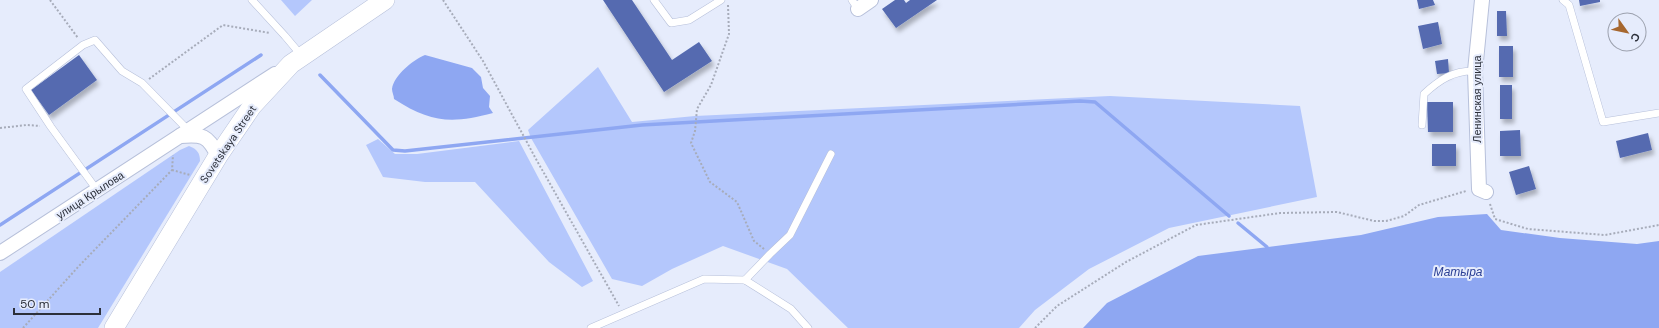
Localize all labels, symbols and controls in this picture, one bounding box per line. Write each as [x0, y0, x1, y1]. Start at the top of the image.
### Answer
north arrow [1607, 12, 1647, 52]
text: С [1627, 30, 1643, 45]
street label: Ленинская улица [1470, 54, 1484, 143]
street label: Sovetskaya Street [197, 102, 259, 186]
street label: улица Крылова [53, 167, 127, 222]
water label: Матыра [1434, 264, 1483, 280]
scale bar [14, 290, 100, 316]
text: 50 m [20, 296, 49, 312]

